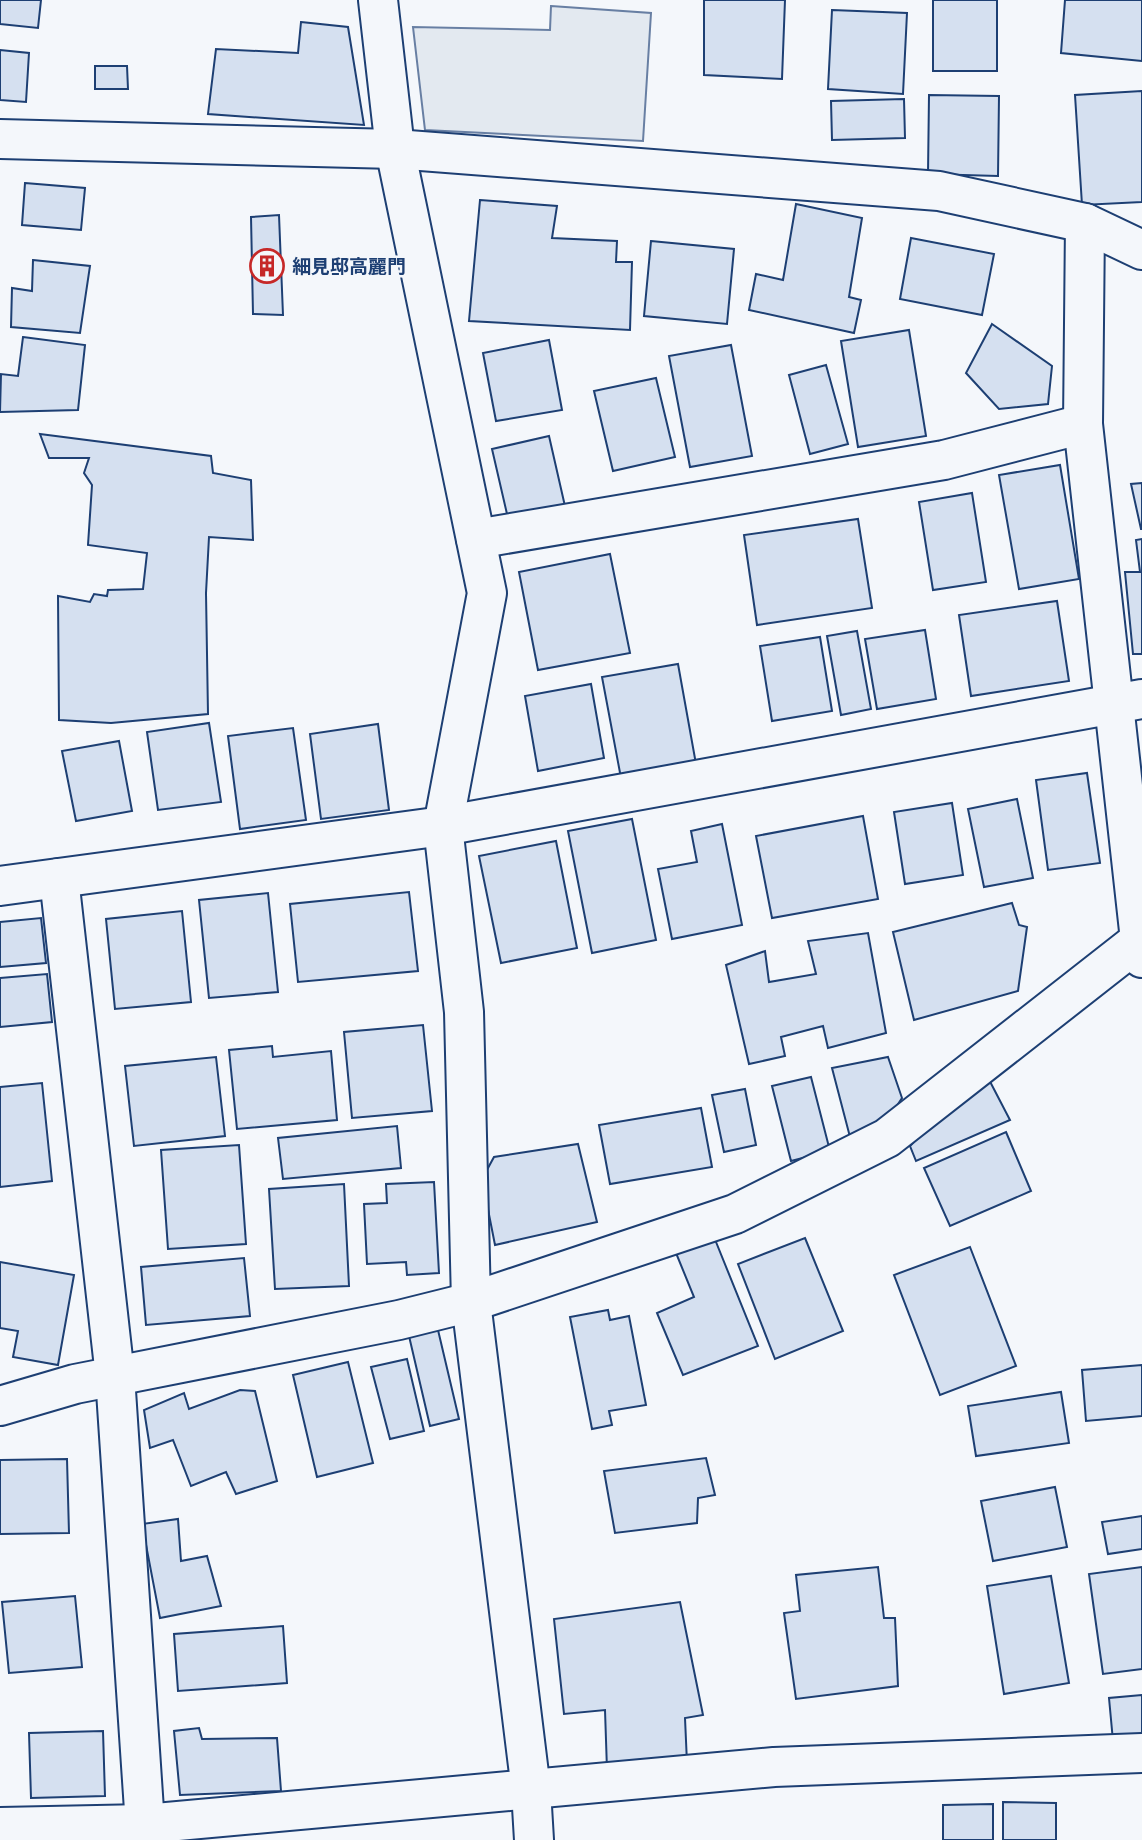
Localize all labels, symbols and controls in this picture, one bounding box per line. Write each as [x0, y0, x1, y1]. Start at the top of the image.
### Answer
building icon: 細見邸高麗門 [248, 247, 286, 285]
place label: 細見邸高麗門 [292, 254, 406, 278]

